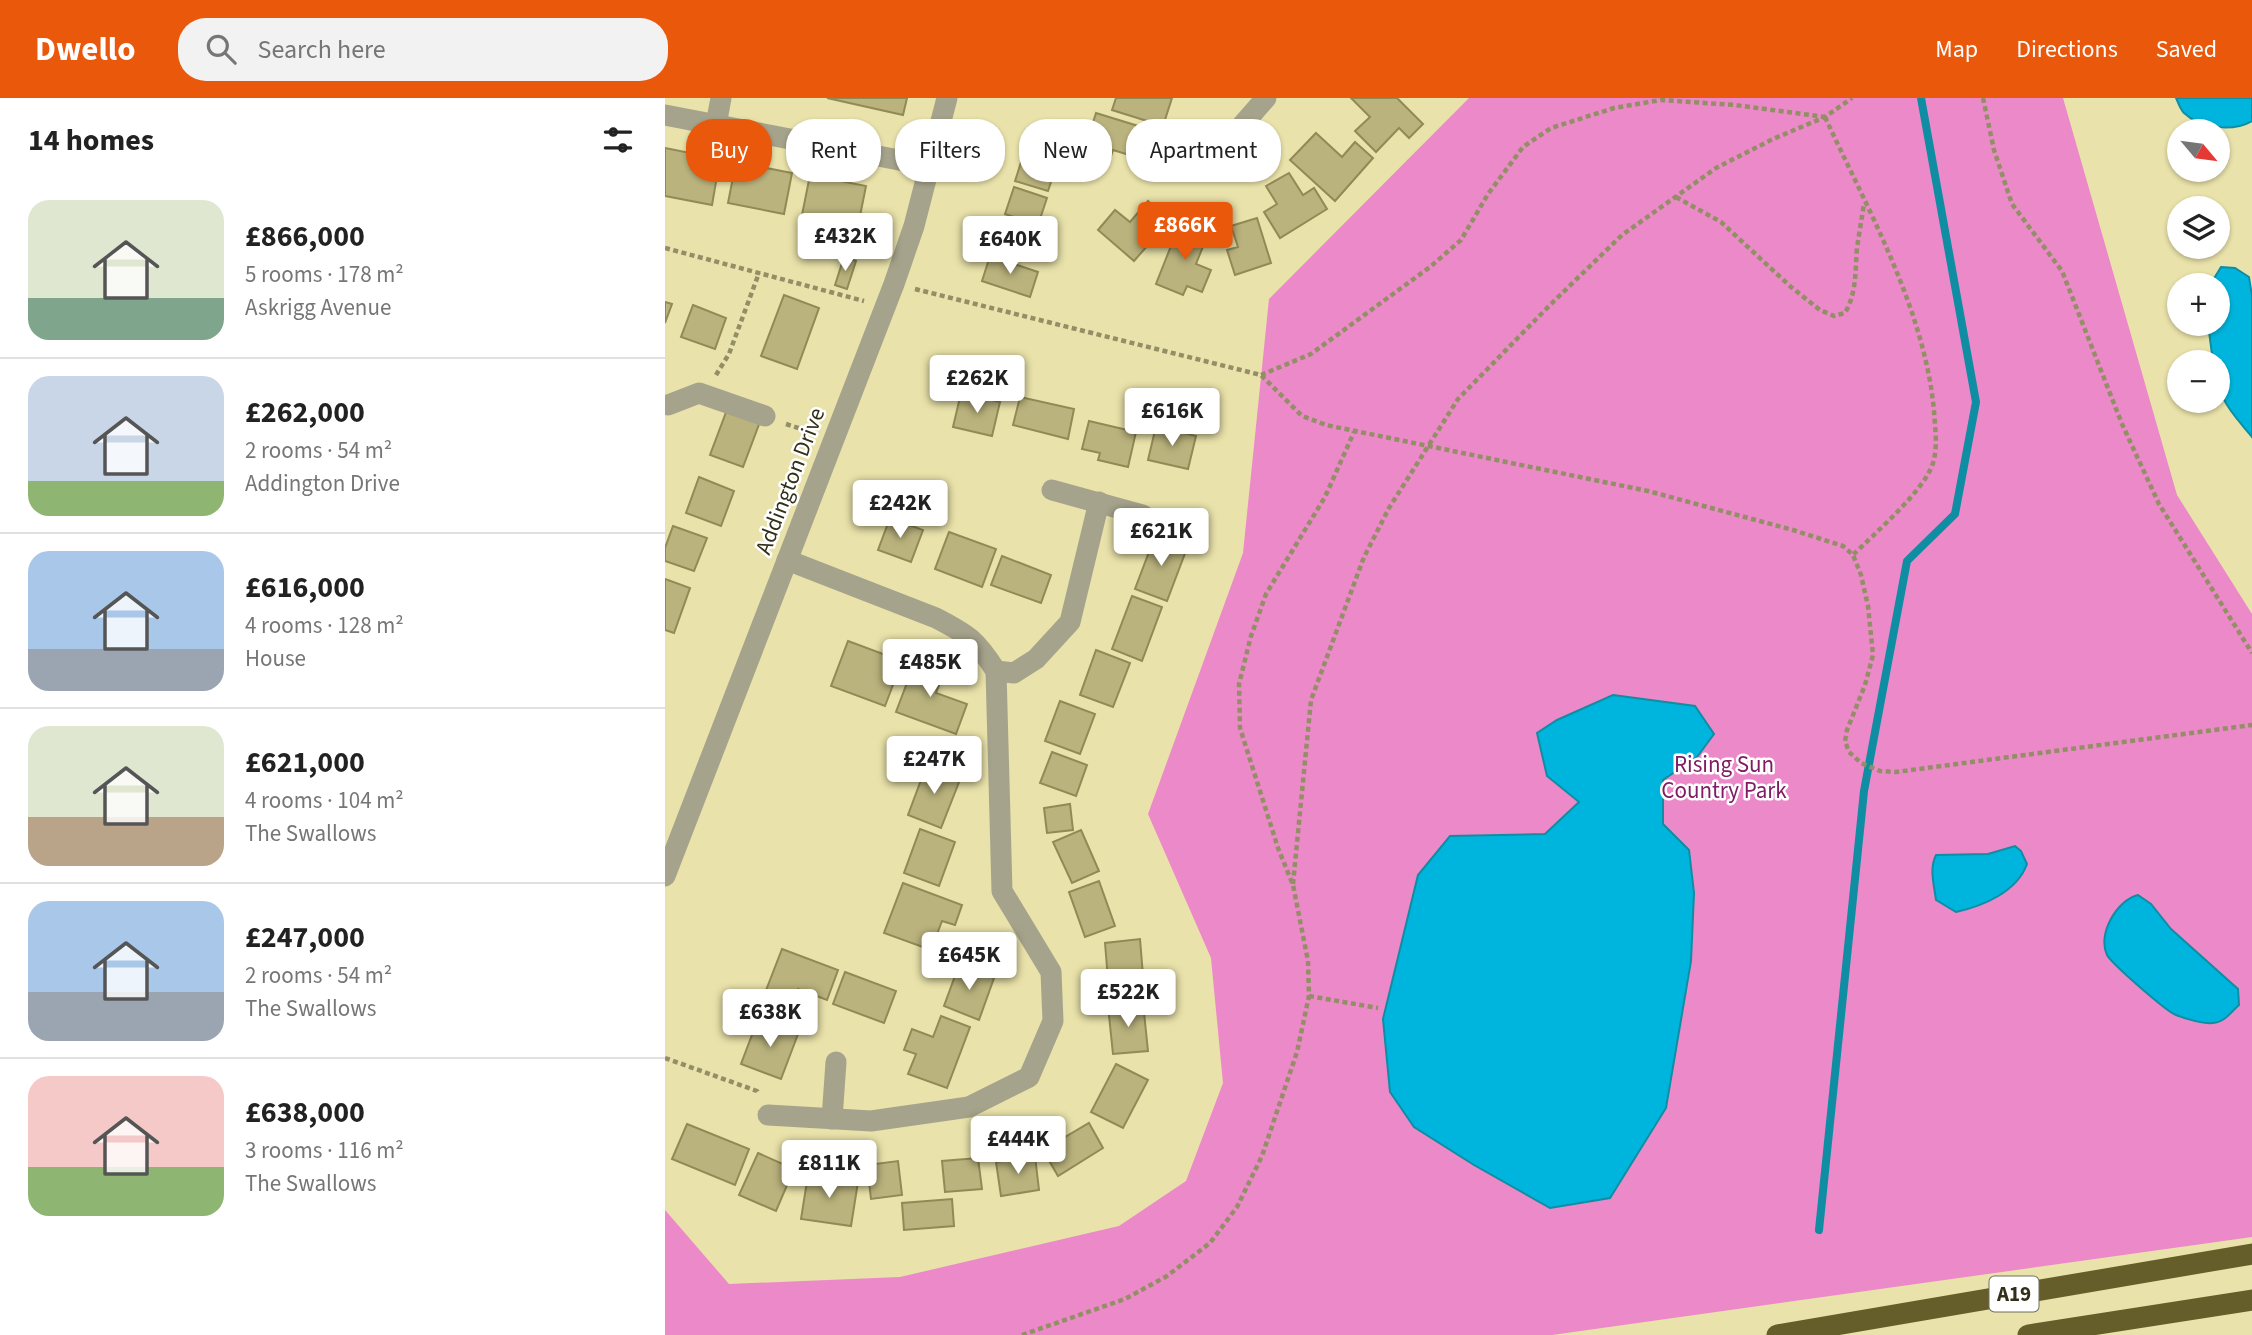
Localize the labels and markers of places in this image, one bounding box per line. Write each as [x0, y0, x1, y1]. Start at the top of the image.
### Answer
pin: £866K [1136, 202, 1234, 262]
pin: £432K [796, 214, 894, 273]
pin: £640K [961, 216, 1059, 276]
pin: £262K [928, 356, 1026, 415]
pin: £616K [1123, 388, 1221, 448]
pin: £242K [851, 480, 949, 540]
pin: £621K [1112, 508, 1210, 568]
pin: £485K [881, 640, 979, 699]
pin: £247K [885, 736, 983, 796]
pin: £645K [920, 932, 1018, 992]
pin: £522K [1079, 970, 1177, 1029]
pin: £638K [721, 990, 819, 1049]
pin: £444K [969, 1116, 1067, 1176]
pin: £811K [780, 1140, 878, 1200]

